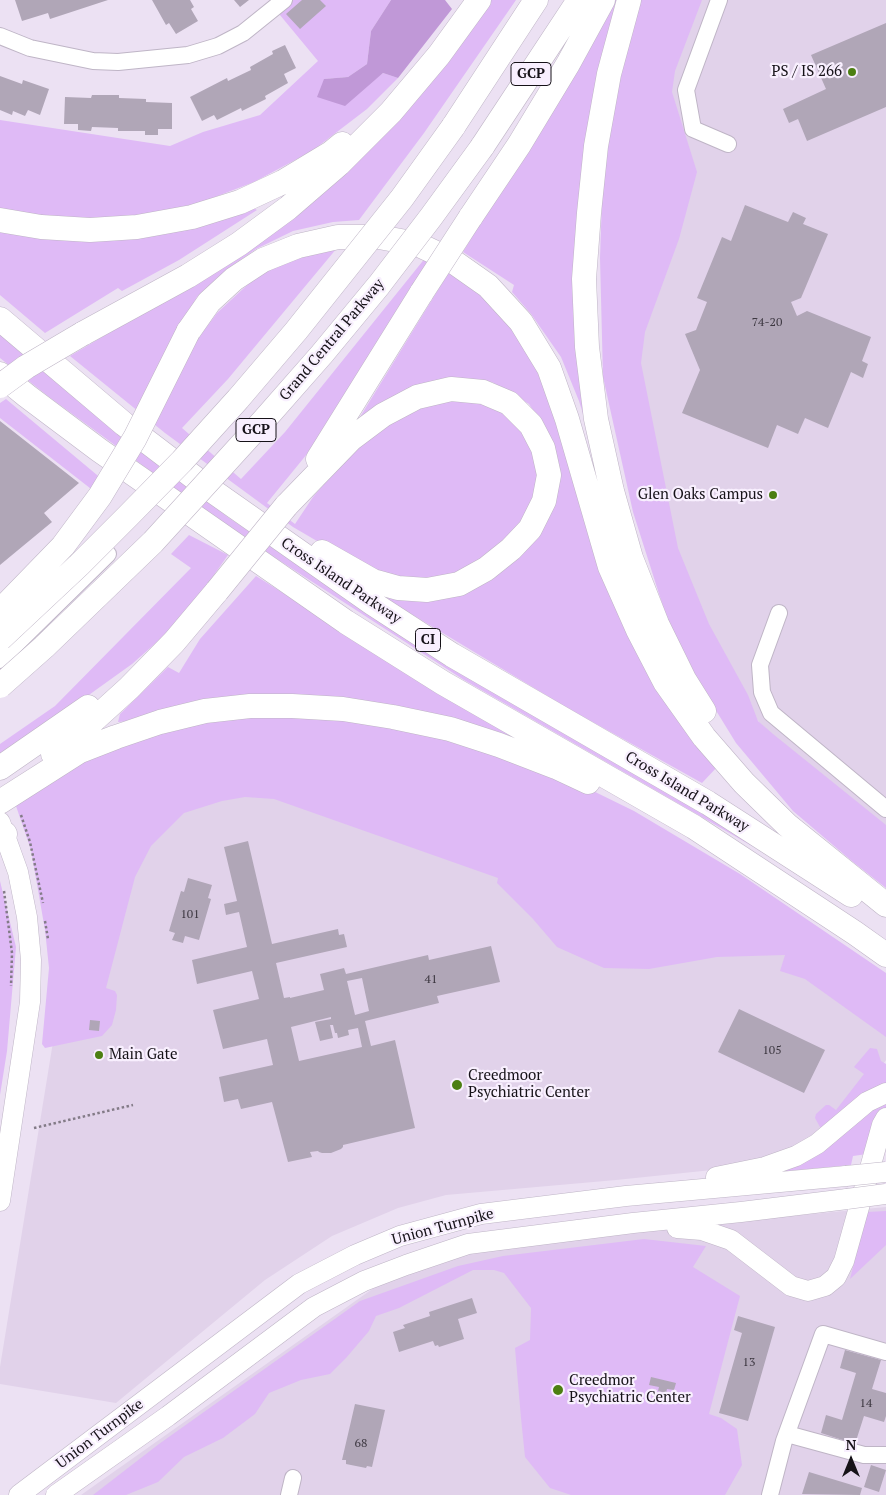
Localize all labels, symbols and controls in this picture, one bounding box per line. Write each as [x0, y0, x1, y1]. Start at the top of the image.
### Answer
road number: GCP [511, 62, 551, 86]
place label: PS / IS 266 [772, 63, 842, 81]
marker: PS / IS 266 [846, 66, 858, 78]
street label: Grand Central Parkway [276, 275, 388, 405]
house number: 74-20 [752, 316, 782, 330]
road number: GCP [236, 418, 276, 442]
place label: Glen Oaks Campus [638, 486, 763, 504]
marker: Glen Oaks Campus [767, 489, 779, 501]
street label: Cross Island Parkway [277, 534, 405, 628]
road number: CI [416, 628, 440, 652]
street label: Cross Island Parkway [622, 748, 752, 836]
house number: 101 [180, 908, 200, 922]
house number: 41 [425, 973, 437, 987]
house number: 105 [762, 1044, 782, 1058]
place label: Main Gate [109, 1046, 178, 1064]
marker: Main Gate [93, 1049, 105, 1061]
place label: Creedmoor Psychiatric Center [468, 1067, 590, 1102]
marker: Creedmoor Psychiatric Center [450, 1078, 464, 1092]
street label: Union Turnpike [390, 1205, 496, 1249]
house number: 13 [743, 1356, 755, 1370]
place label: Creedmor Psychiatric Center [569, 1372, 691, 1407]
marker: Creedmor Psychiatric Center [551, 1383, 565, 1397]
street label: Union Turnpike [53, 1395, 147, 1473]
house number: 14 [860, 1397, 872, 1411]
north arrow [826, 1435, 876, 1485]
text: N [846, 1435, 856, 1454]
house number: 68 [355, 1437, 367, 1451]

